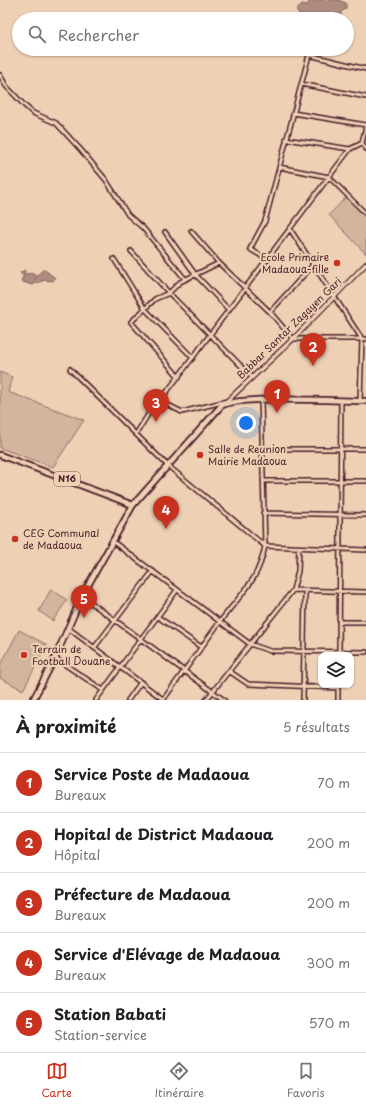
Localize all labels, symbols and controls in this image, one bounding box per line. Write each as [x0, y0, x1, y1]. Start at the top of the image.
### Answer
search box [12, 12, 354, 56]
icon: search [26, 23, 48, 45]
text: Rechercher [58, 23, 139, 46]
place label: Ecole Primaire Madaoua-fille [260, 249, 330, 276]
marker: Ecole Primaire Madaoua-fille [332, 258, 342, 268]
street label: Babbar Santar Zagayen Gari [233, 273, 344, 382]
pin: 2 [300, 333, 326, 366]
pin: 1 [264, 380, 290, 413]
pin: 3 [143, 389, 169, 422]
your location [236, 413, 256, 433]
place label: Salle de Reunion Mairie Madaoua [208, 441, 287, 468]
marker: Salle de Reunion Mairie Madaoua [195, 450, 205, 460]
road number: N16 [54, 472, 80, 486]
pin: 4 [153, 496, 179, 529]
place label: CEG Communal de Madaoua [23, 525, 99, 552]
marker: CEG Communal de Madaoua [10, 534, 20, 544]
pin: 5 [71, 585, 97, 618]
place label: Terrain de Football Douane [32, 641, 111, 668]
marker: Terrain de Football Douane [19, 650, 29, 660]
map controls [318, 652, 354, 688]
button: layers [318, 652, 354, 688]
text: À proximité [16, 713, 116, 739]
text: 5 résultats [283, 717, 350, 736]
text: Service Poste de Madaoua [54, 762, 250, 785]
text: 1 [26, 773, 32, 792]
text: 70 m [317, 773, 350, 792]
text: Bureaux [54, 785, 106, 804]
text: Hopital de District Madaoua [54, 822, 274, 845]
text: 2 [24, 833, 34, 852]
text: 200 m [307, 833, 350, 852]
text: Hôpital [54, 845, 100, 864]
text: Préfecture de Madaoua [54, 882, 231, 905]
text: 3 [25, 893, 33, 912]
text: 200 m [307, 893, 350, 912]
text: Bureaux [54, 905, 106, 924]
text: Service d'Elévage de Madaoua [54, 942, 280, 965]
text: 4 [25, 953, 33, 972]
text: 300 m [306, 953, 350, 972]
text: Bureaux [54, 965, 106, 984]
text: Station Babati [54, 1002, 166, 1025]
text: 5 [25, 1013, 33, 1032]
text: 570 m [309, 1013, 350, 1032]
text: Station-service [54, 1025, 147, 1044]
tab: Carte [41, 1060, 72, 1101]
tab: Itinéraire [155, 1060, 204, 1101]
tab: Favoris [287, 1060, 325, 1101]

